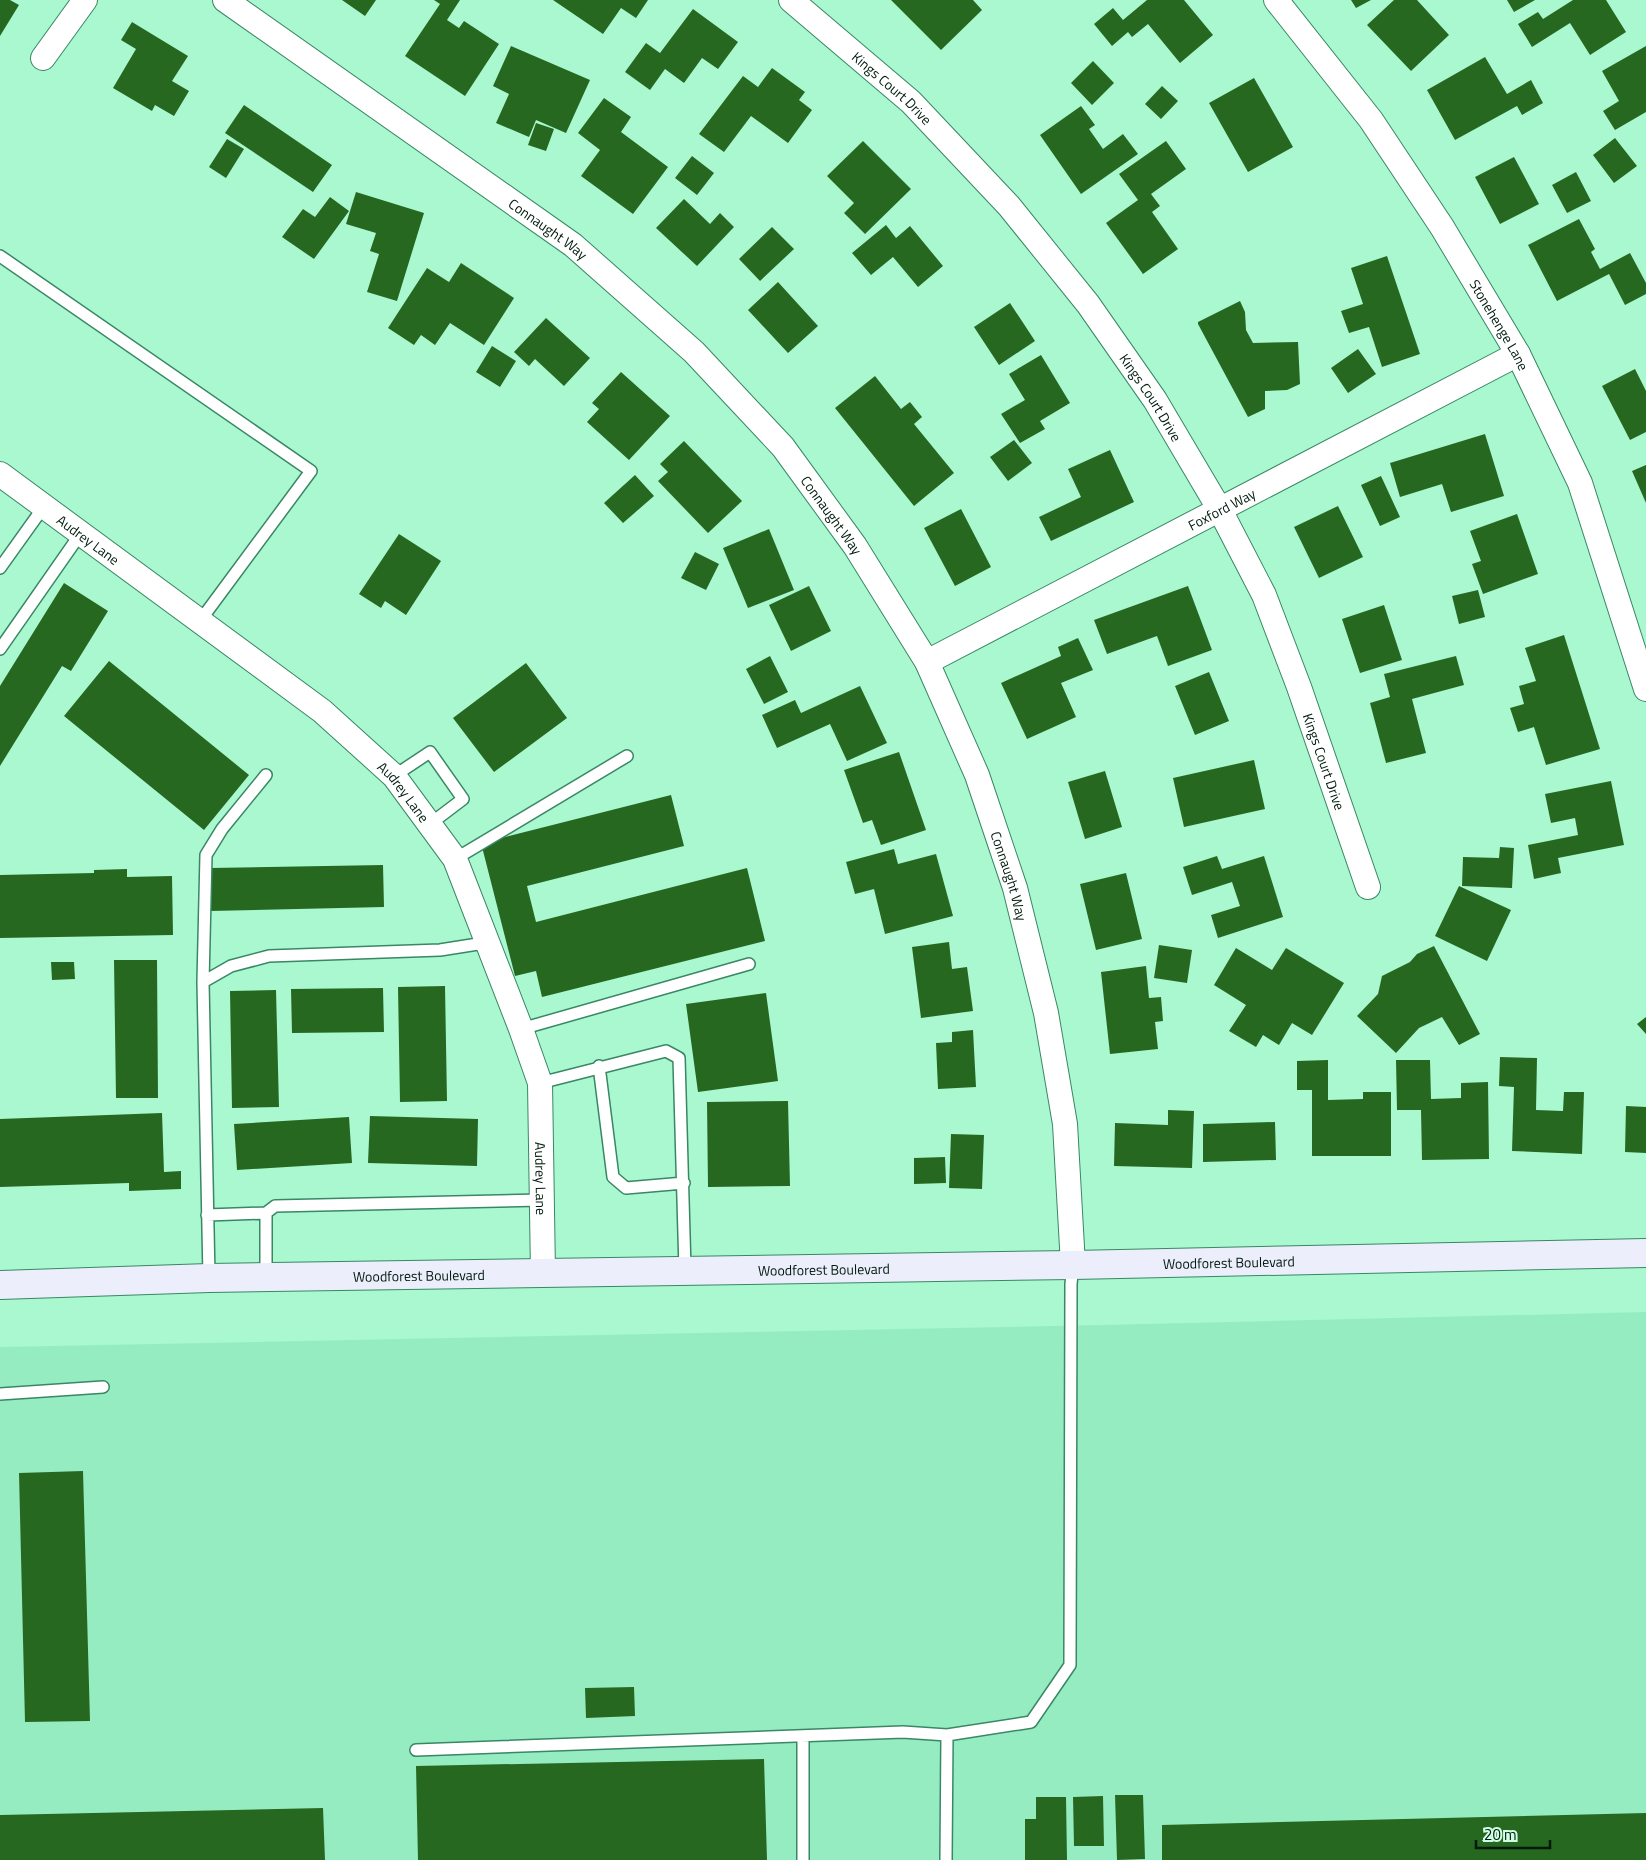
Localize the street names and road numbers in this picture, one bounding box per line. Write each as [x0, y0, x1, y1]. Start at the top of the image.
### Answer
street label: Kings Court Drive [848, 46, 937, 129]
street label: Connaught Way [505, 193, 593, 264]
street label: Stonehenge Lane [1465, 275, 1535, 374]
street label: Kings Court Drive [1115, 349, 1188, 445]
street label: Connaught Way [796, 471, 868, 558]
street label: Foxford Way [1184, 482, 1259, 535]
street label: Audrey Lane [53, 509, 124, 569]
street label: Kings Court Drive [1298, 710, 1351, 813]
street label: Audrey Lane [373, 756, 435, 826]
street label: Connaught Way [986, 828, 1033, 923]
street label: Audrey Lane [530, 1142, 553, 1215]
street label: Woodforest Boulevard [1163, 1250, 1295, 1274]
street label: Woodforest Boulevard [758, 1257, 890, 1280]
street label: Woodforest Boulevard [353, 1263, 485, 1286]

